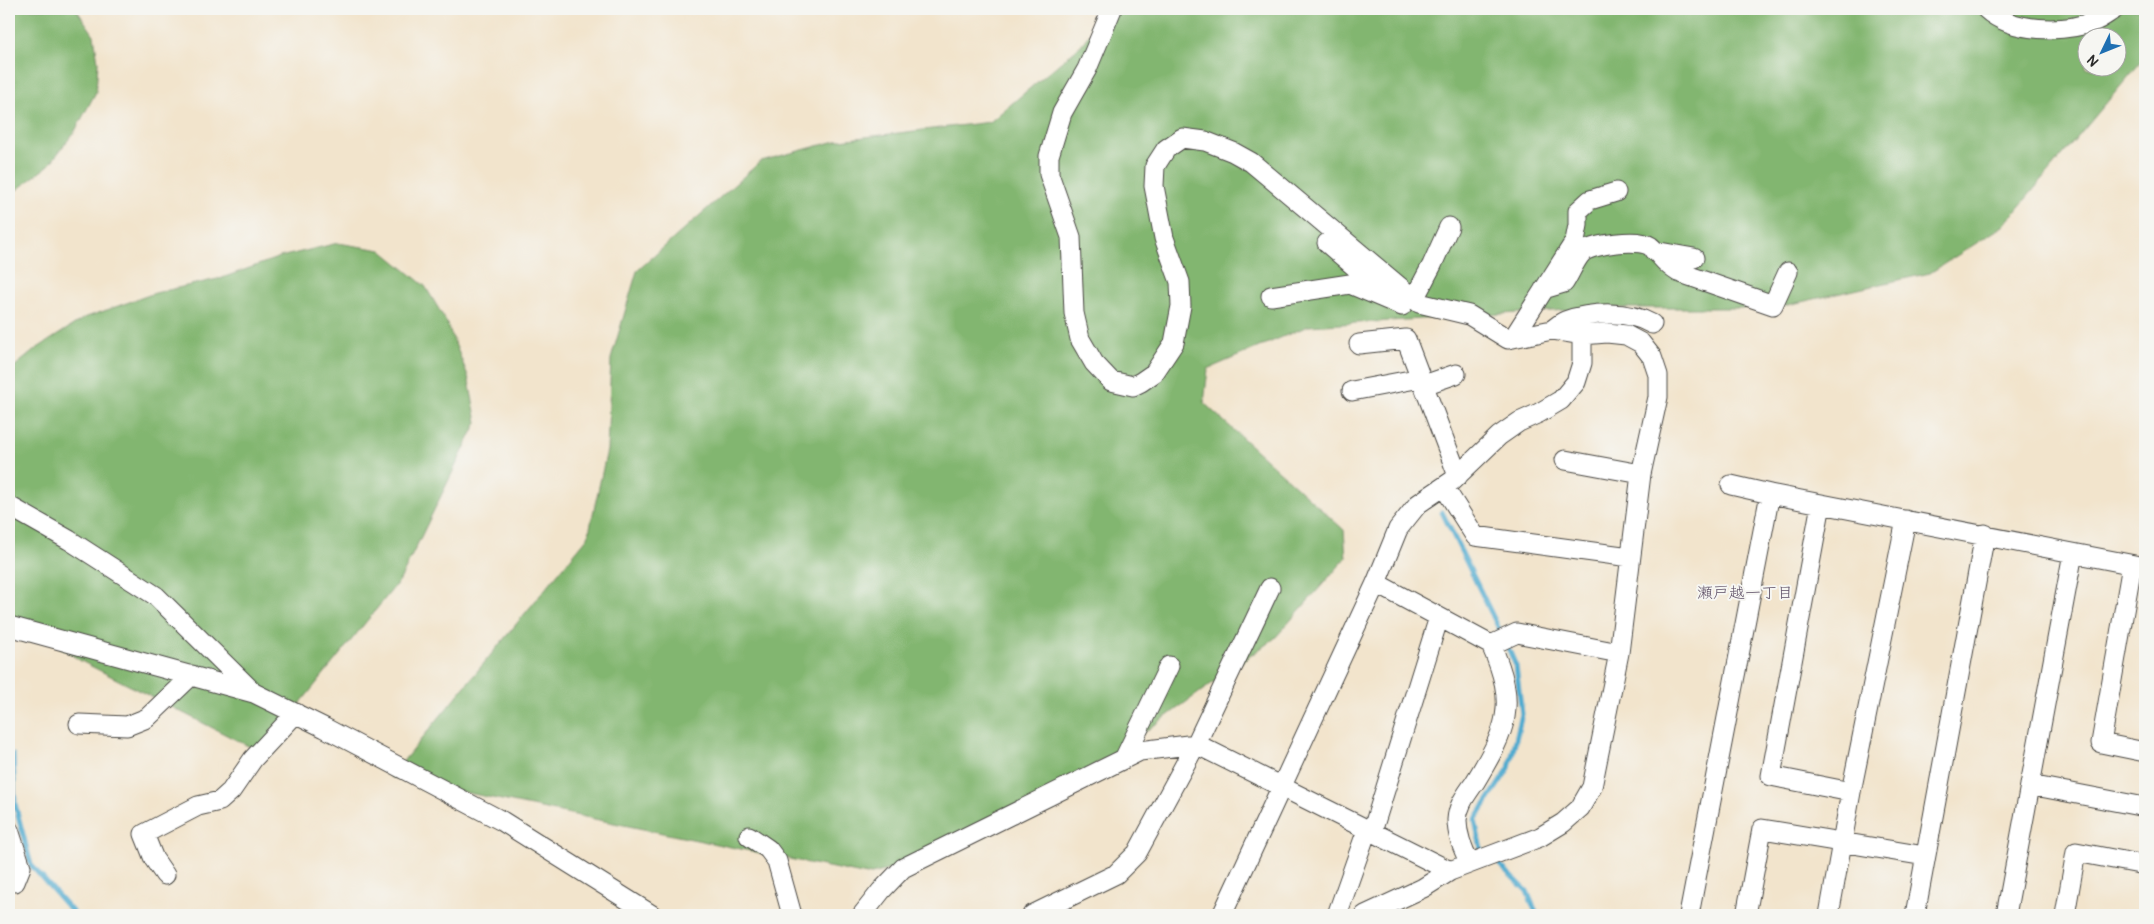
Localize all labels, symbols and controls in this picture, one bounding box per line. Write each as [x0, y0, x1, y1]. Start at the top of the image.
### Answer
north arrow [2076, 28, 2126, 78]
text: N [2083, 51, 2102, 70]
district label: 瀬戸越一丁目 [1697, 583, 1793, 603]

